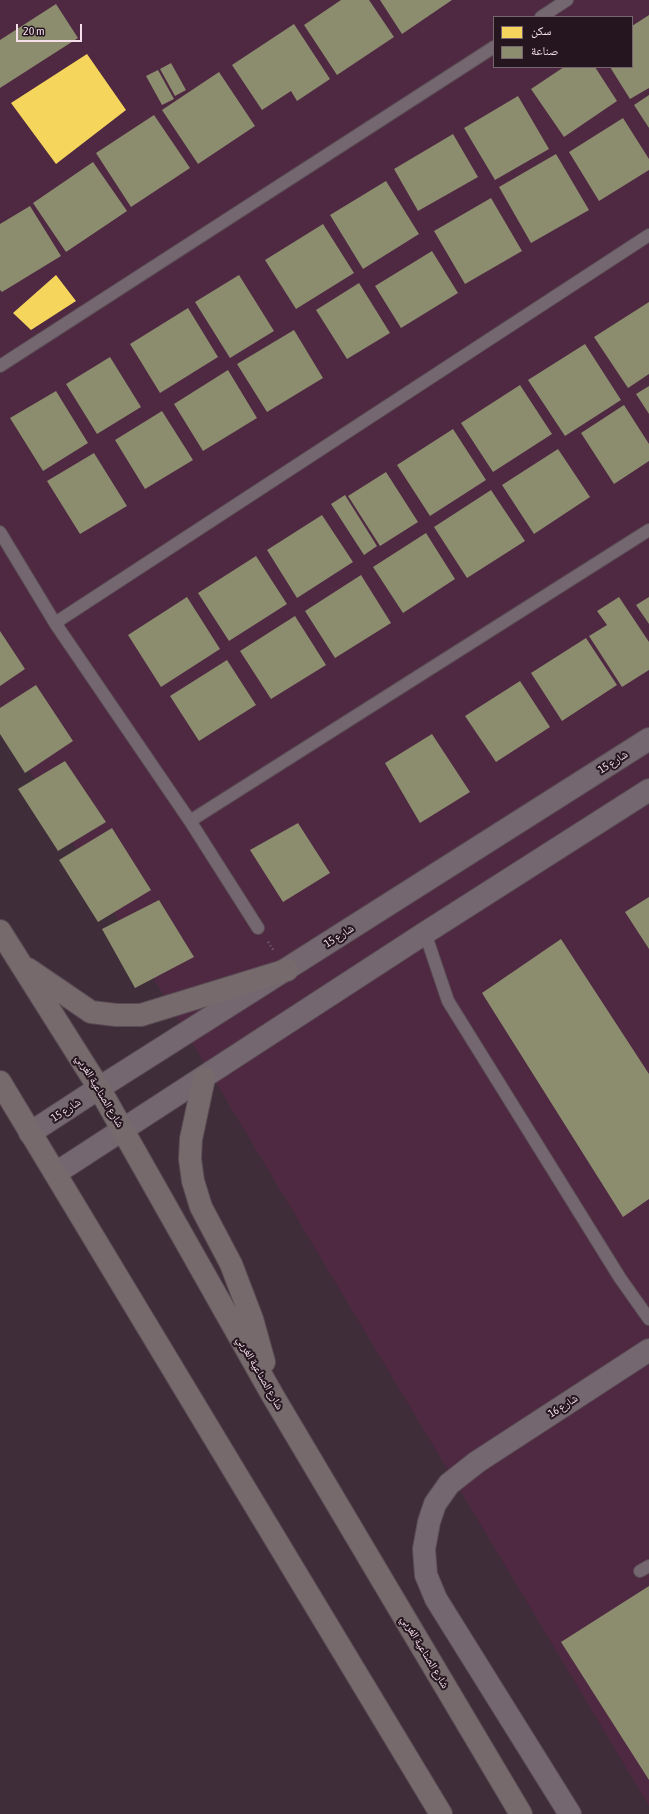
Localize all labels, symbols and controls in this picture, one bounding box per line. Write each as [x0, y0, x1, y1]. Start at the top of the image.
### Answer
scale bar [18, 16, 84, 42]
legend [493, 16, 633, 68]
text: 20 m [23, 24, 45, 38]
text: سكن [531, 24, 551, 38]
text: صناعة [531, 44, 558, 58]
street label: شارع 15 [596, 748, 630, 776]
street label: شارع 15 [322, 922, 356, 950]
street label: شارع الصناعية الغربي [73, 1052, 127, 1130]
street label: شارع 15 [49, 1095, 83, 1125]
street label: شارع الصناعية الغربي [234, 1334, 286, 1412]
street label: شارع 16 [546, 1392, 580, 1420]
street label: شارع الصناعية الغربي [398, 1613, 452, 1691]

